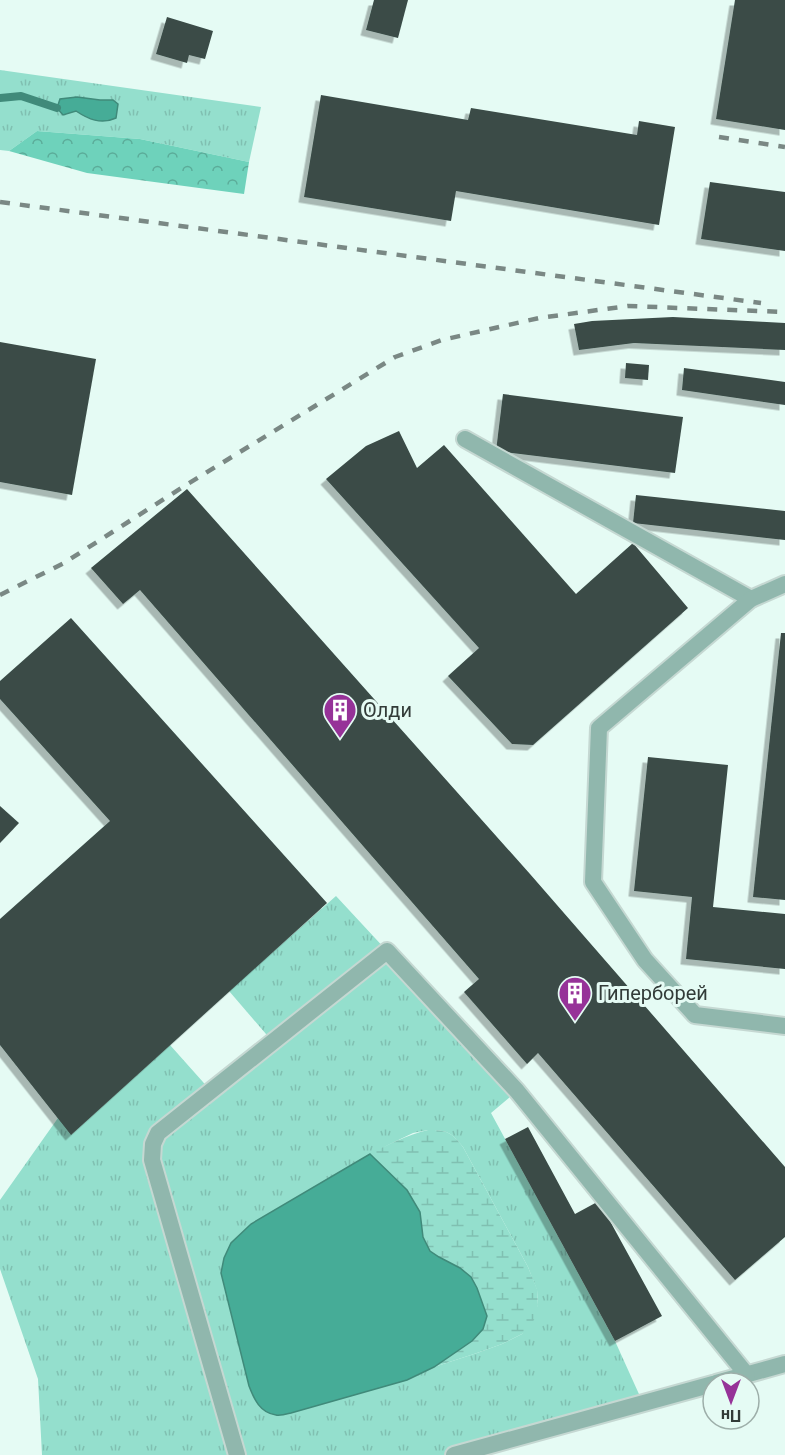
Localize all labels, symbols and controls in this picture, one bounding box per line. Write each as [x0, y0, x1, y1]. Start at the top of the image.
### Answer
building icon: Олди [322, 692, 358, 739]
place label: Олди [363, 698, 412, 722]
building icon: Гиперборей [557, 975, 593, 1022]
place label: Гиперборей [598, 981, 708, 1005]
north arrow [701, 1371, 761, 1431]
text: Пн [721, 1406, 741, 1425]

